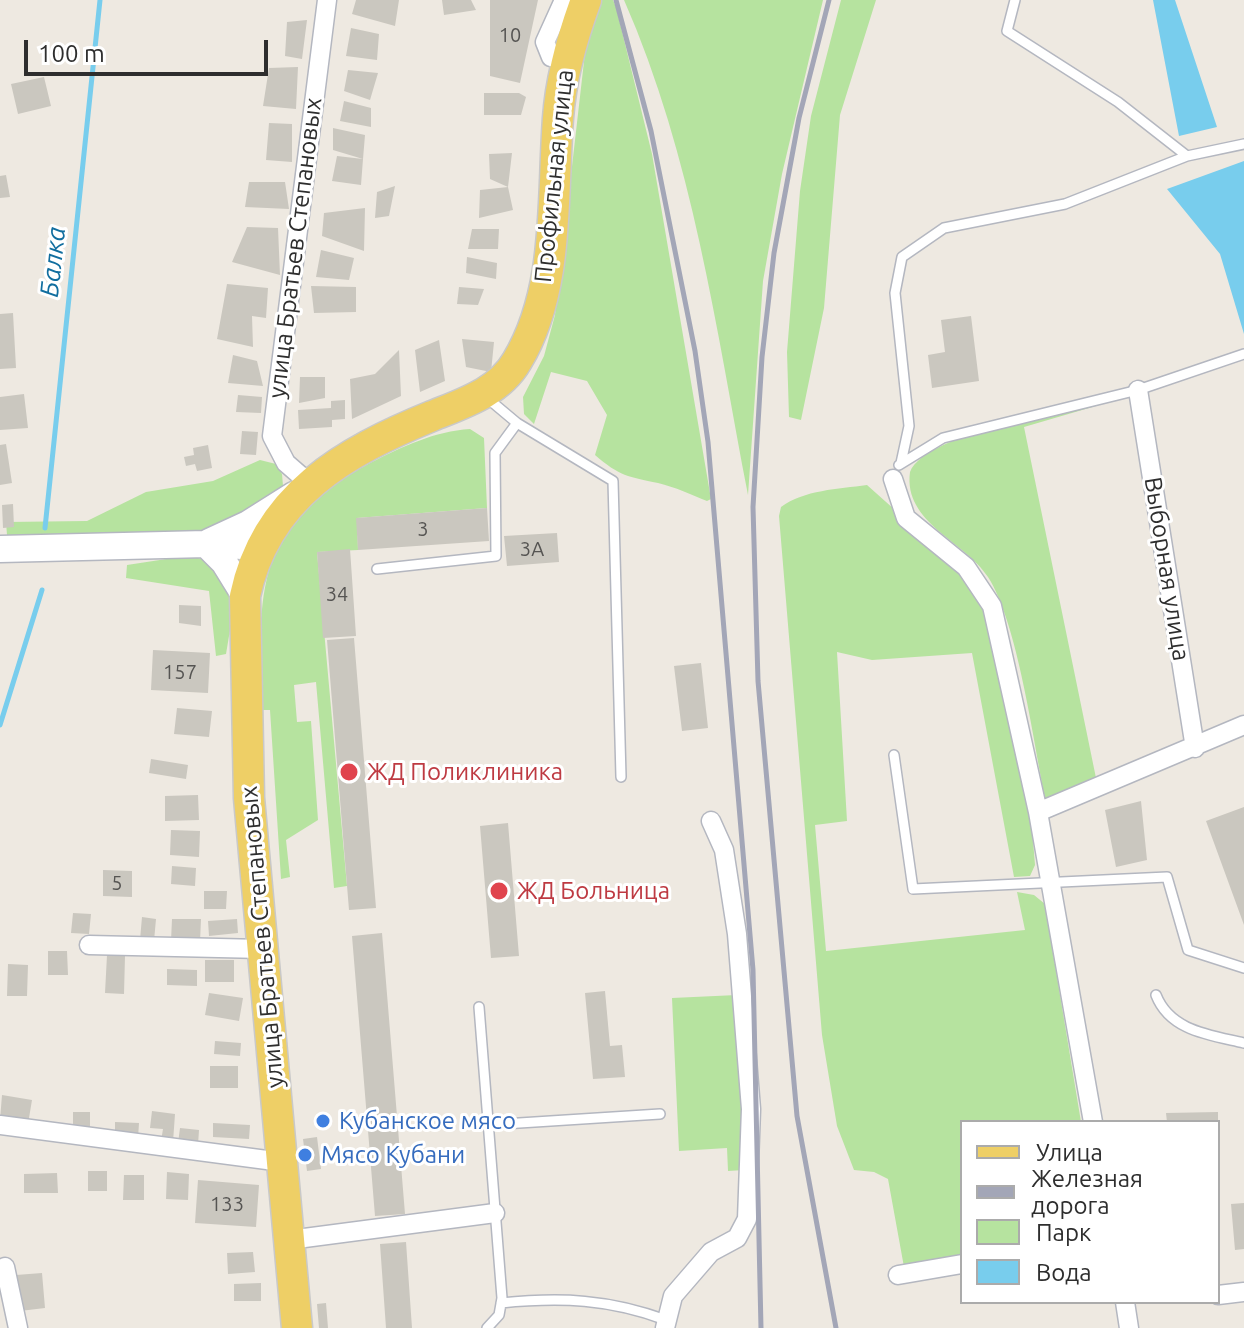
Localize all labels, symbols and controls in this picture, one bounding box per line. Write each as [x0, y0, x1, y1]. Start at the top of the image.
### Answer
house number: 10 [499, 23, 521, 47]
scale bar [28, 24, 272, 74]
text: 100 m [38, 40, 105, 67]
street label: Профильная улица [528, 68, 580, 284]
street label: улица Братьев Степановых [262, 96, 328, 400]
water label: Балка [34, 225, 72, 299]
street label: Выборная улица [1138, 475, 1196, 663]
house number: 3 [417, 517, 429, 541]
house number: 3А [520, 537, 544, 561]
house number: 34 [326, 582, 348, 606]
house number: 157 [163, 660, 197, 684]
place label: ЖД Поликлиника [367, 758, 563, 786]
marker: ЖД Поликлиника [338, 761, 360, 783]
street label: улица Братьев Степановых [234, 785, 290, 1089]
house number: 5 [111, 871, 123, 895]
place label: ЖД Больница [517, 877, 670, 905]
marker: ЖД Больница [488, 880, 510, 902]
place label: Кубанское мясо [339, 1107, 516, 1135]
marker: Кубанское мясо [314, 1112, 332, 1130]
legend [960, 1120, 1220, 1304]
text: Улица [1036, 1139, 1103, 1166]
place label: Мясо Кубани [321, 1141, 465, 1169]
marker: Мясо Кубани [296, 1146, 314, 1164]
text: Железная дорога [1031, 1165, 1143, 1219]
house number: 133 [210, 1192, 244, 1216]
text: Парк [1036, 1219, 1091, 1246]
text: Вода [1036, 1259, 1092, 1286]

